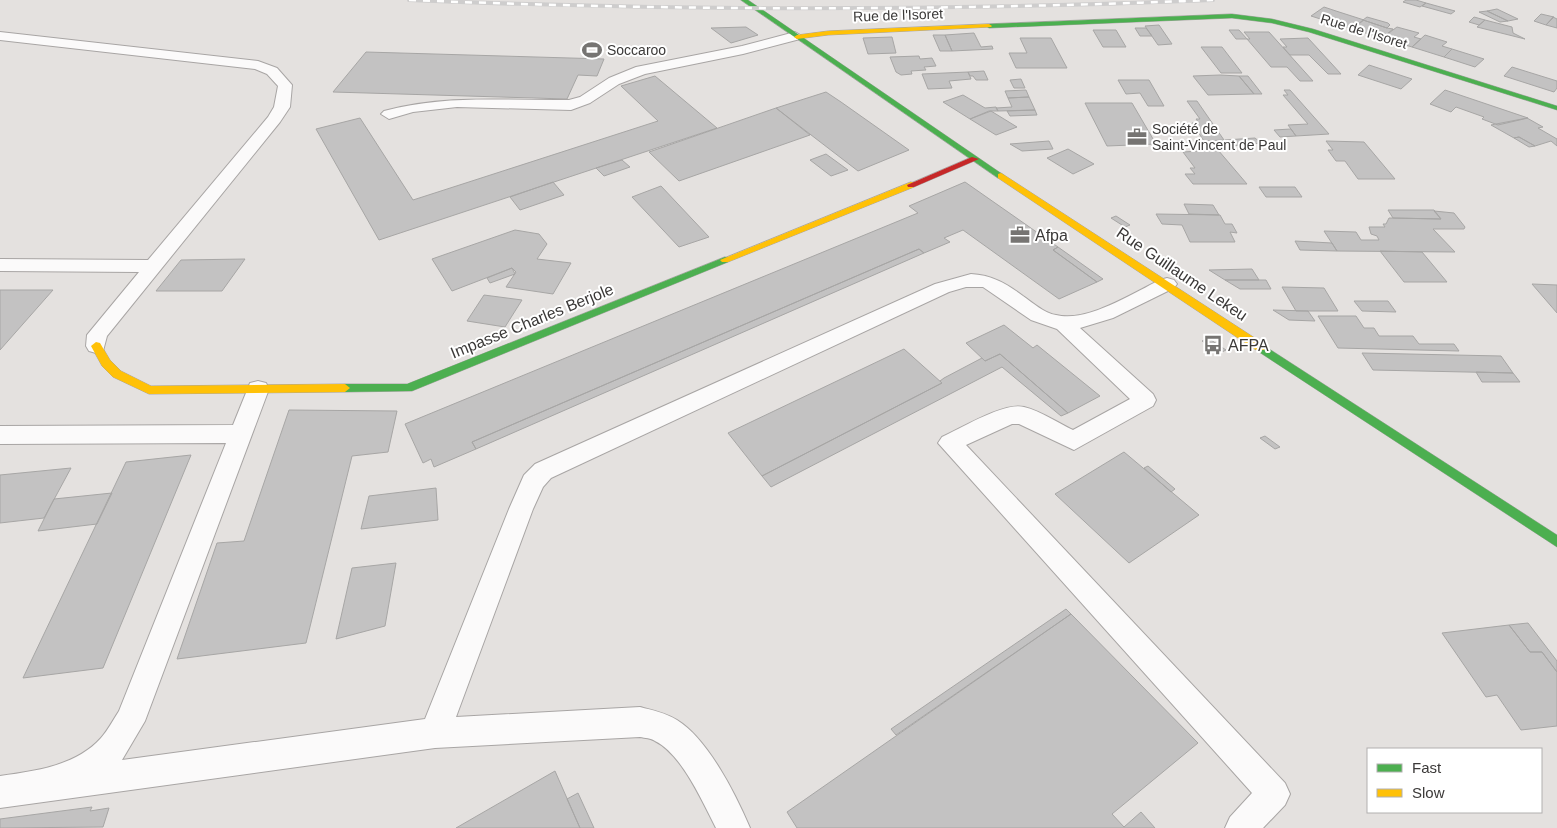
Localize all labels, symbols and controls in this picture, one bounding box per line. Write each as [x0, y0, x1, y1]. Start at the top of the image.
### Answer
street label: Rue de l'Isoret [853, 5, 943, 25]
street label: Rue de l'Isoret [1319, 10, 1409, 52]
sports icon: Soccaroo [581, 39, 603, 61]
place label: Soccaroo [607, 42, 666, 58]
place label: Société de Saint-Vincent de Paul [1152, 121, 1286, 153]
office icon: Société de Saint-Vincent de Paul [1126, 126, 1148, 148]
office icon: Afpa [1009, 224, 1031, 246]
street label: Rue Guillaume Lekeu [1113, 224, 1251, 324]
place label: Afpa [1035, 227, 1068, 244]
street label: Impasse Charles Berjole [448, 280, 616, 362]
bus stop icon: AFPA [1202, 334, 1224, 356]
place label: AFPA [1228, 337, 1269, 354]
legend [1367, 748, 1542, 813]
text: Fast [1412, 759, 1442, 776]
text: Slow [1412, 784, 1445, 801]

